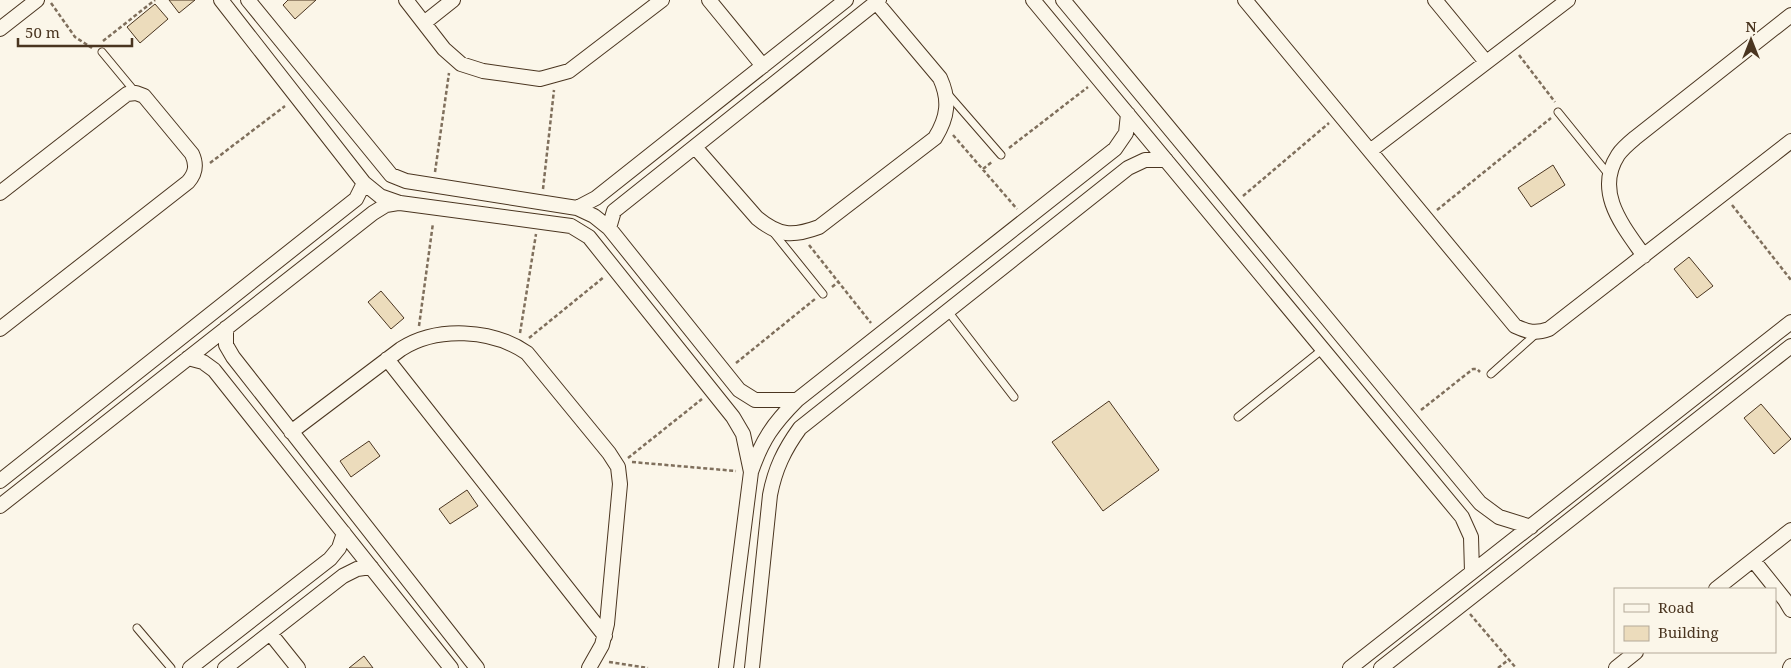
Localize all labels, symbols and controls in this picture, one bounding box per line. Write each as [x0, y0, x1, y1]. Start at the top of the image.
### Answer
scale bar [18, 15, 131, 47]
north arrow [1726, 15, 1776, 65]
text: N [1745, 17, 1757, 36]
text: 50 m [25, 22, 60, 42]
legend [1614, 588, 1776, 653]
text: Road [1658, 597, 1694, 617]
text: Building [1658, 622, 1719, 642]

